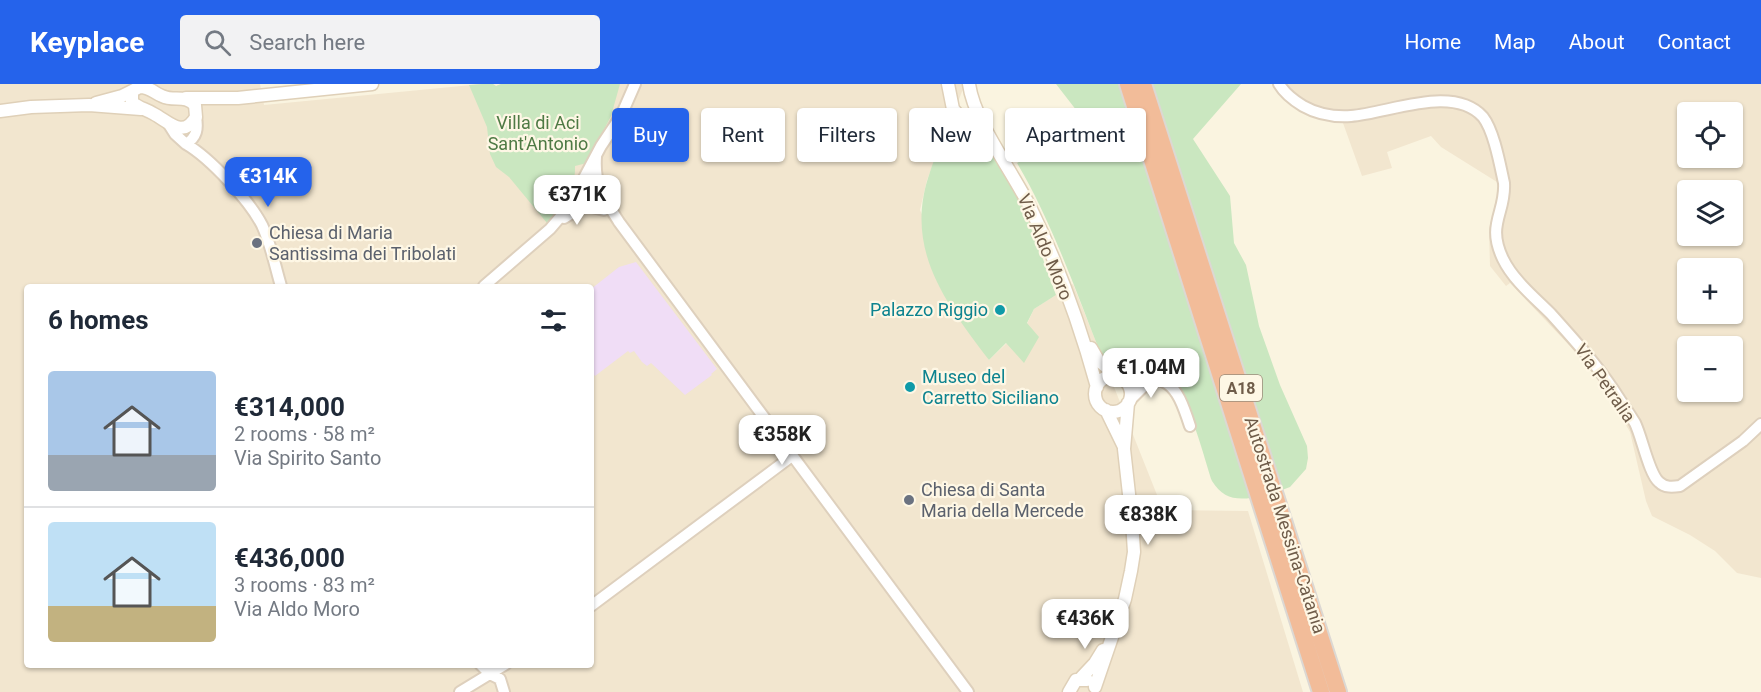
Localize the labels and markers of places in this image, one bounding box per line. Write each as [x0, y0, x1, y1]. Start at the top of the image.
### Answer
pin: €314K [226, 157, 310, 208]
pin: €371K [535, 175, 619, 226]
place label: Chiesa di Maria Santissima dei Tribolati [269, 222, 456, 264]
marker: Chiesa di Maria Santissima dei Tribolati [250, 236, 264, 250]
place label: Palazzo Riggio [870, 299, 988, 320]
marker: Palazzo Riggio [993, 303, 1007, 317]
pin: €1.04M [1102, 348, 1200, 399]
place label: Museo del Carretto Siciliano [922, 366, 1059, 408]
marker: Museo del Carretto Siciliano [903, 380, 917, 394]
pin: €358K [740, 415, 824, 466]
place label: Chiesa di Santa Maria della Mercede [921, 479, 1084, 521]
marker: Chiesa di Santa Maria della Mercede [902, 493, 916, 507]
pin: €838K [1106, 495, 1190, 546]
pin: €436K [1043, 599, 1127, 650]

